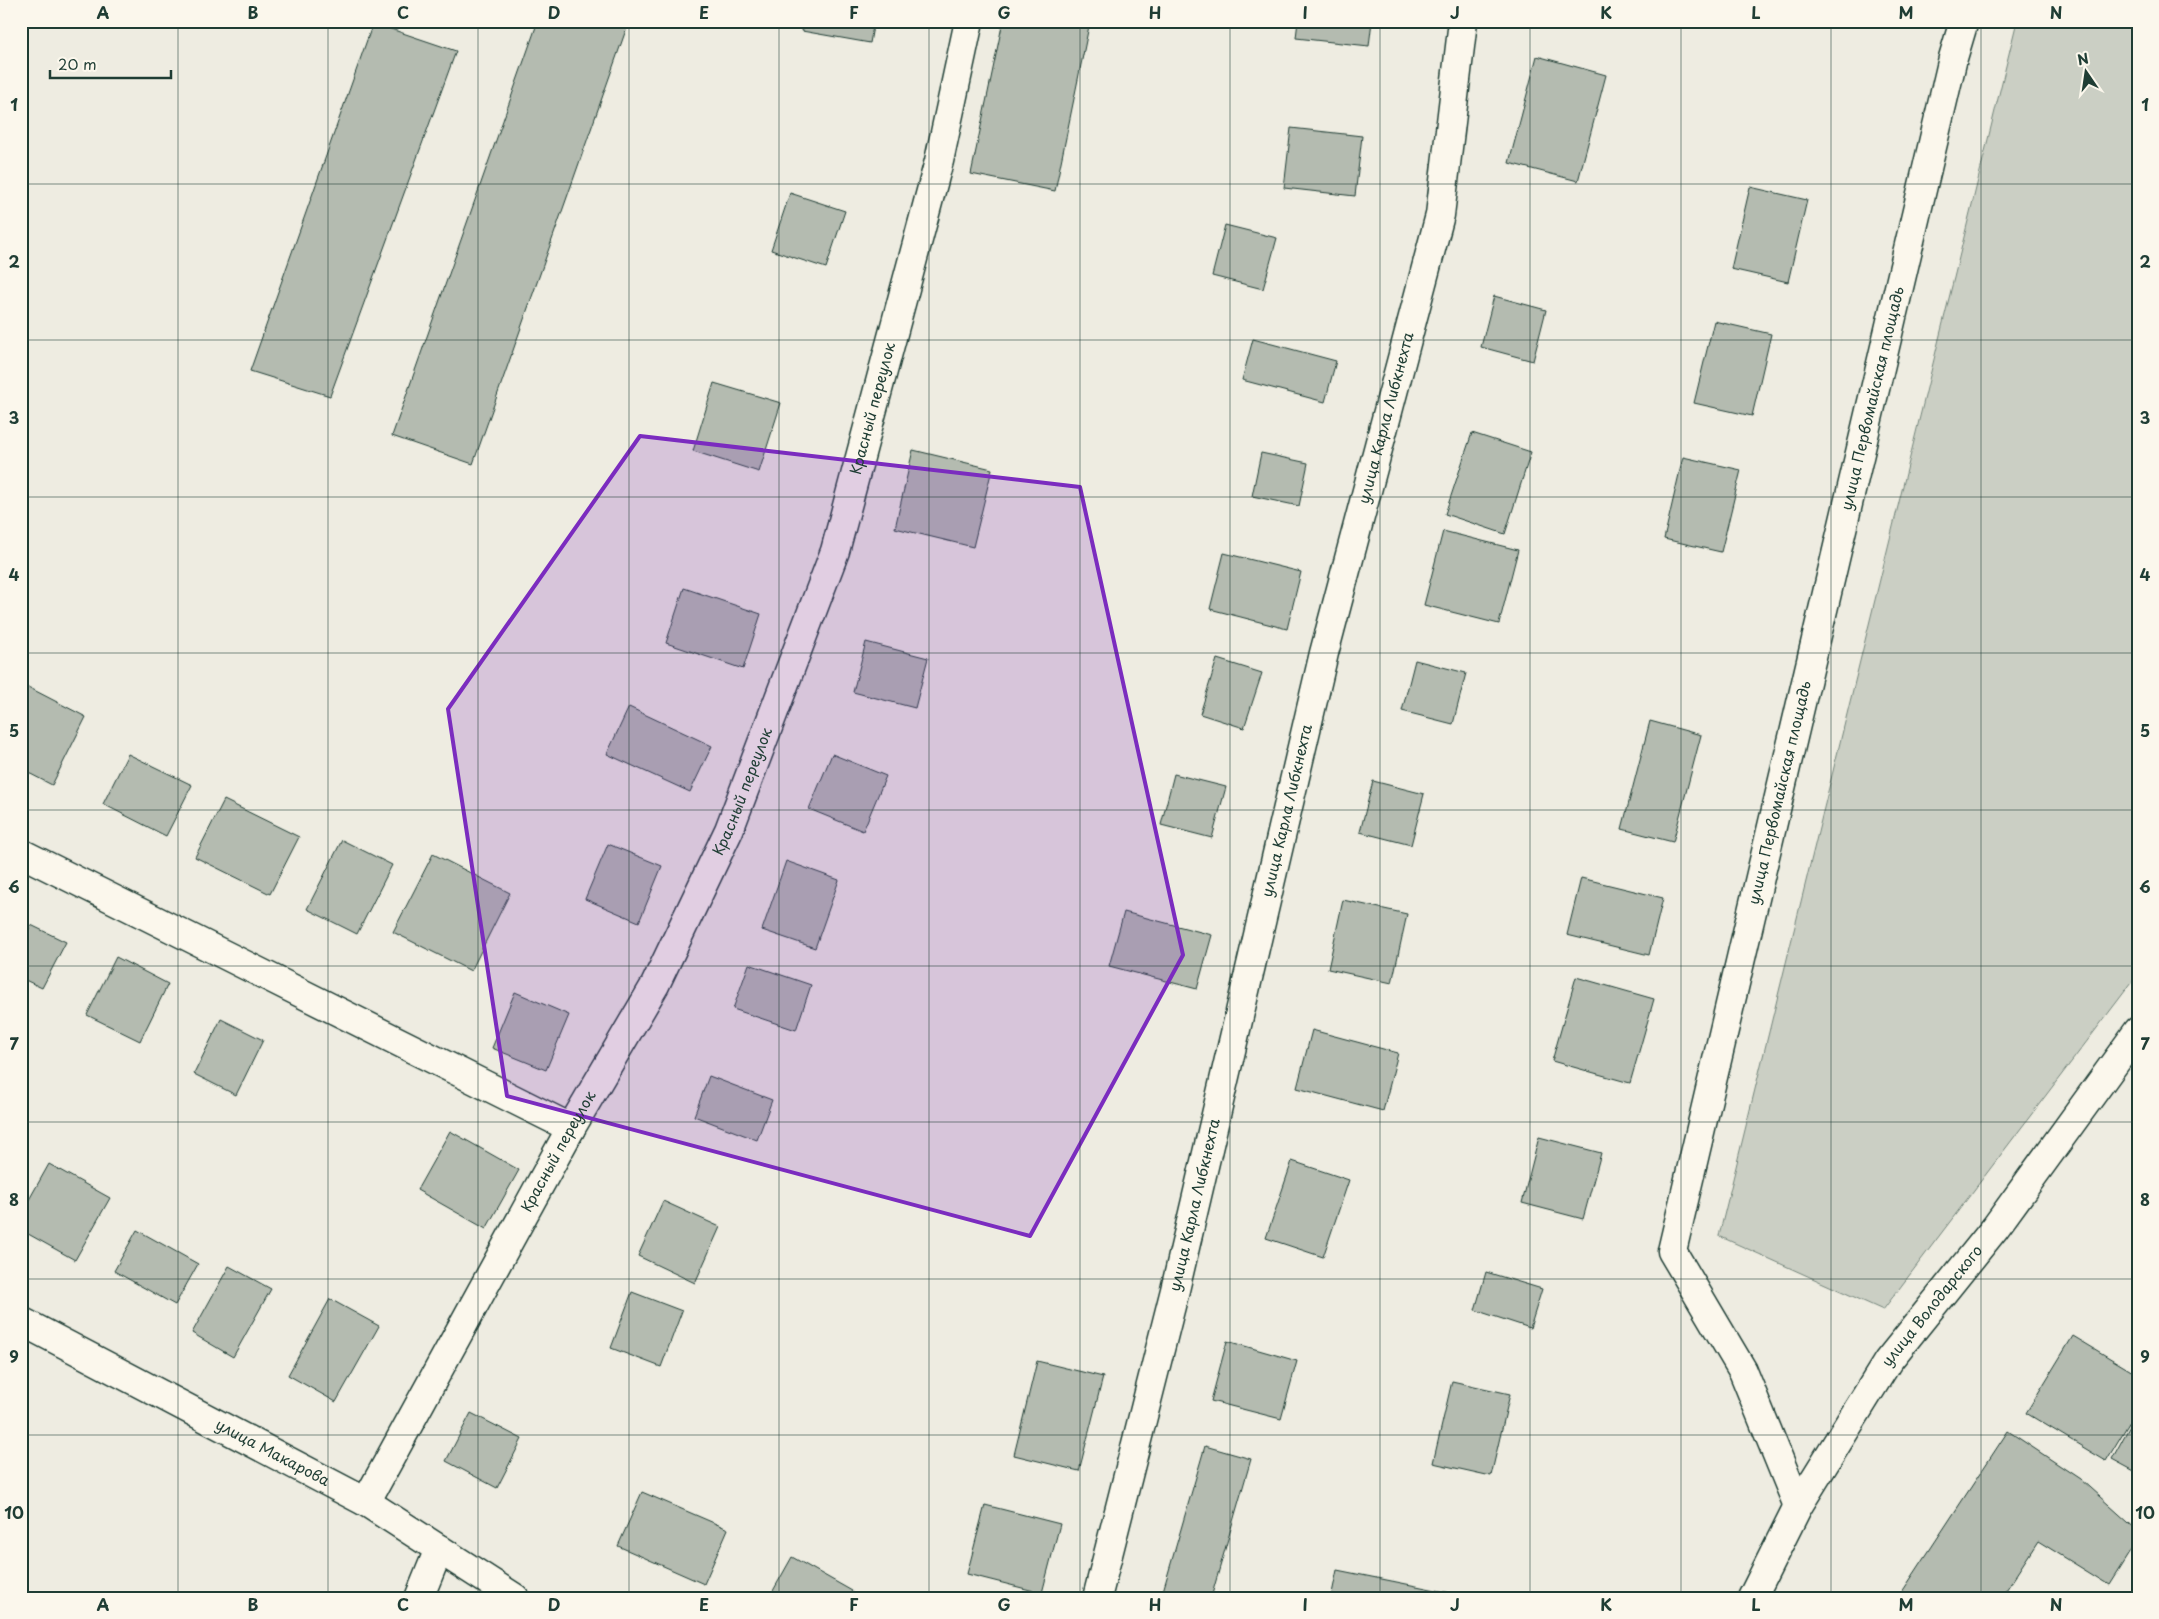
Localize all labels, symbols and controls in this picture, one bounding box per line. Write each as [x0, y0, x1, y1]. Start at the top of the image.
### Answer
text: A [97, 0, 110, 24]
text: B [248, 0, 259, 24]
text: C [397, 0, 409, 24]
text: D [548, 0, 560, 24]
text: E [699, 0, 709, 24]
text: F [849, 0, 859, 24]
text: G [997, 0, 1011, 24]
text: H [1149, 0, 1161, 24]
text: I [1302, 0, 1308, 24]
text: J [1450, 0, 1460, 24]
text: K [1600, 0, 1612, 24]
text: L [1751, 0, 1761, 24]
text: M [1898, 0, 1914, 24]
text: N [2050, 0, 2062, 24]
text: N [2075, 47, 2091, 70]
scale bar [50, 48, 171, 80]
north arrow [2062, 48, 2112, 98]
text: 20 m [58, 52, 97, 75]
text: 1 [10, 92, 18, 116]
text: 1 [2141, 92, 2149, 116]
text: 2 [8, 249, 20, 273]
text: 2 [2139, 249, 2151, 273]
street label: улица Первомайская площадь [1834, 284, 1909, 513]
street label: улица Карла Либкнехта [1351, 329, 1419, 506]
street label: Красный переулок [843, 339, 900, 477]
text: 3 [9, 405, 19, 429]
text: 3 [2140, 405, 2150, 429]
text: 4 [9, 562, 20, 586]
text: 4 [2140, 562, 2151, 586]
street label: улица Первомайская площадь [1741, 678, 1816, 907]
text: 5 [9, 718, 19, 742]
text: 5 [2140, 718, 2150, 742]
street label: улица Карла Либкнехта [1254, 721, 1317, 899]
street label: Красный переулок [706, 724, 777, 859]
text: 6 [8, 874, 20, 898]
text: 6 [2139, 874, 2151, 898]
text: 7 [9, 1031, 19, 1055]
text: 7 [2140, 1031, 2150, 1055]
street label: Красный переулок [514, 1086, 601, 1216]
street label: улица Карла Либкнехта [1162, 1115, 1225, 1293]
text: 8 [9, 1187, 19, 1211]
text: 8 [2140, 1187, 2150, 1211]
street label: улица Володарского [1874, 1239, 1987, 1370]
text: 9 [9, 1344, 19, 1368]
text: 9 [2140, 1344, 2150, 1368]
street label: улица Макарова [212, 1412, 335, 1491]
text: 10 [4, 1500, 24, 1524]
text: 10 [2135, 1500, 2155, 1524]
text: A [97, 1592, 110, 1616]
text: B [248, 1592, 259, 1616]
text: C [397, 1592, 409, 1616]
text: D [548, 1592, 560, 1616]
text: E [699, 1592, 709, 1616]
text: F [849, 1592, 859, 1616]
text: G [997, 1592, 1011, 1616]
text: H [1149, 1592, 1161, 1616]
text: I [1302, 1592, 1308, 1616]
text: J [1450, 1592, 1460, 1616]
text: K [1600, 1592, 1612, 1616]
text: L [1751, 1592, 1761, 1616]
text: M [1898, 1592, 1914, 1616]
text: N [2050, 1592, 2062, 1616]

